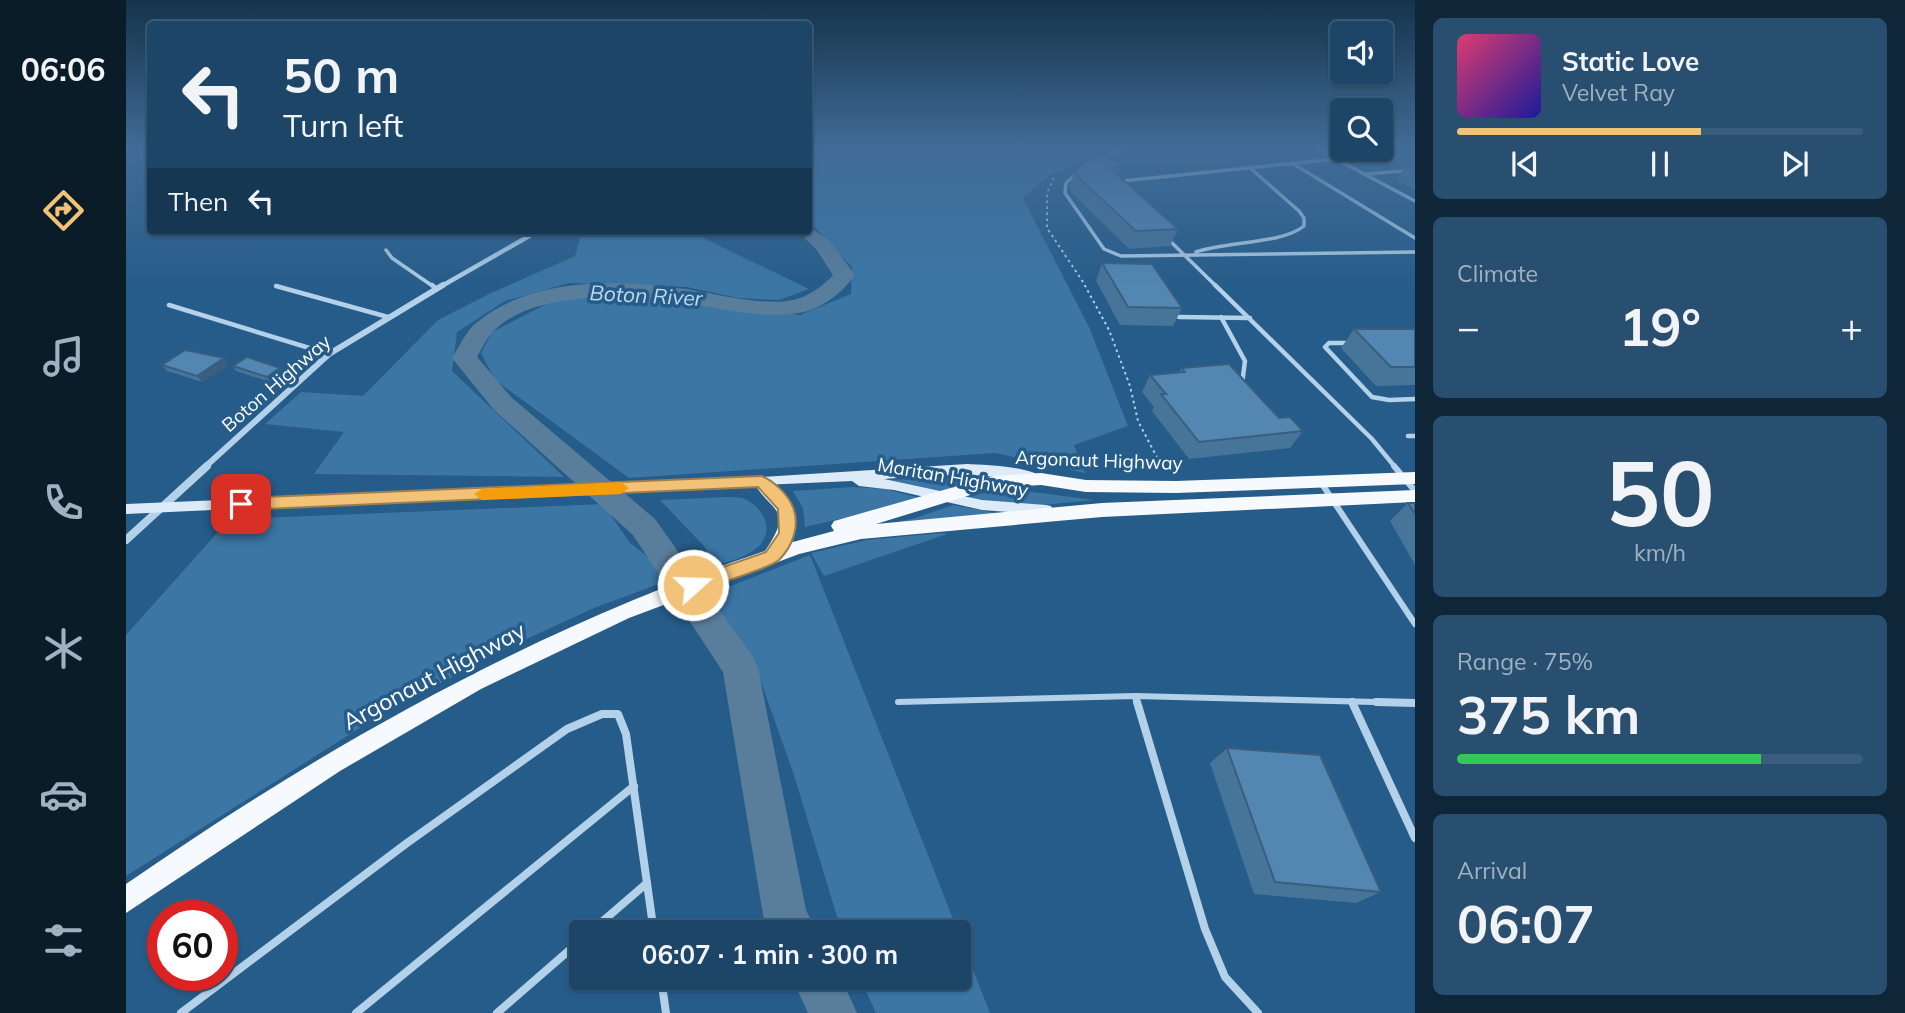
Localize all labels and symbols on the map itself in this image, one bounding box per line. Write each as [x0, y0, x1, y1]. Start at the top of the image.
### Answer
water label: Boton River [589, 279, 704, 311]
street label: Boton Highway [217, 329, 335, 437]
street label: Argonaut Highway [1015, 445, 1183, 475]
street label: Maritan Highway [876, 452, 1030, 502]
pin [211, 474, 271, 534]
position arrow [656, 548, 730, 622]
street label: Argonaut Highway [337, 615, 530, 736]
speed limit sign: 60 [147, 900, 238, 991]

